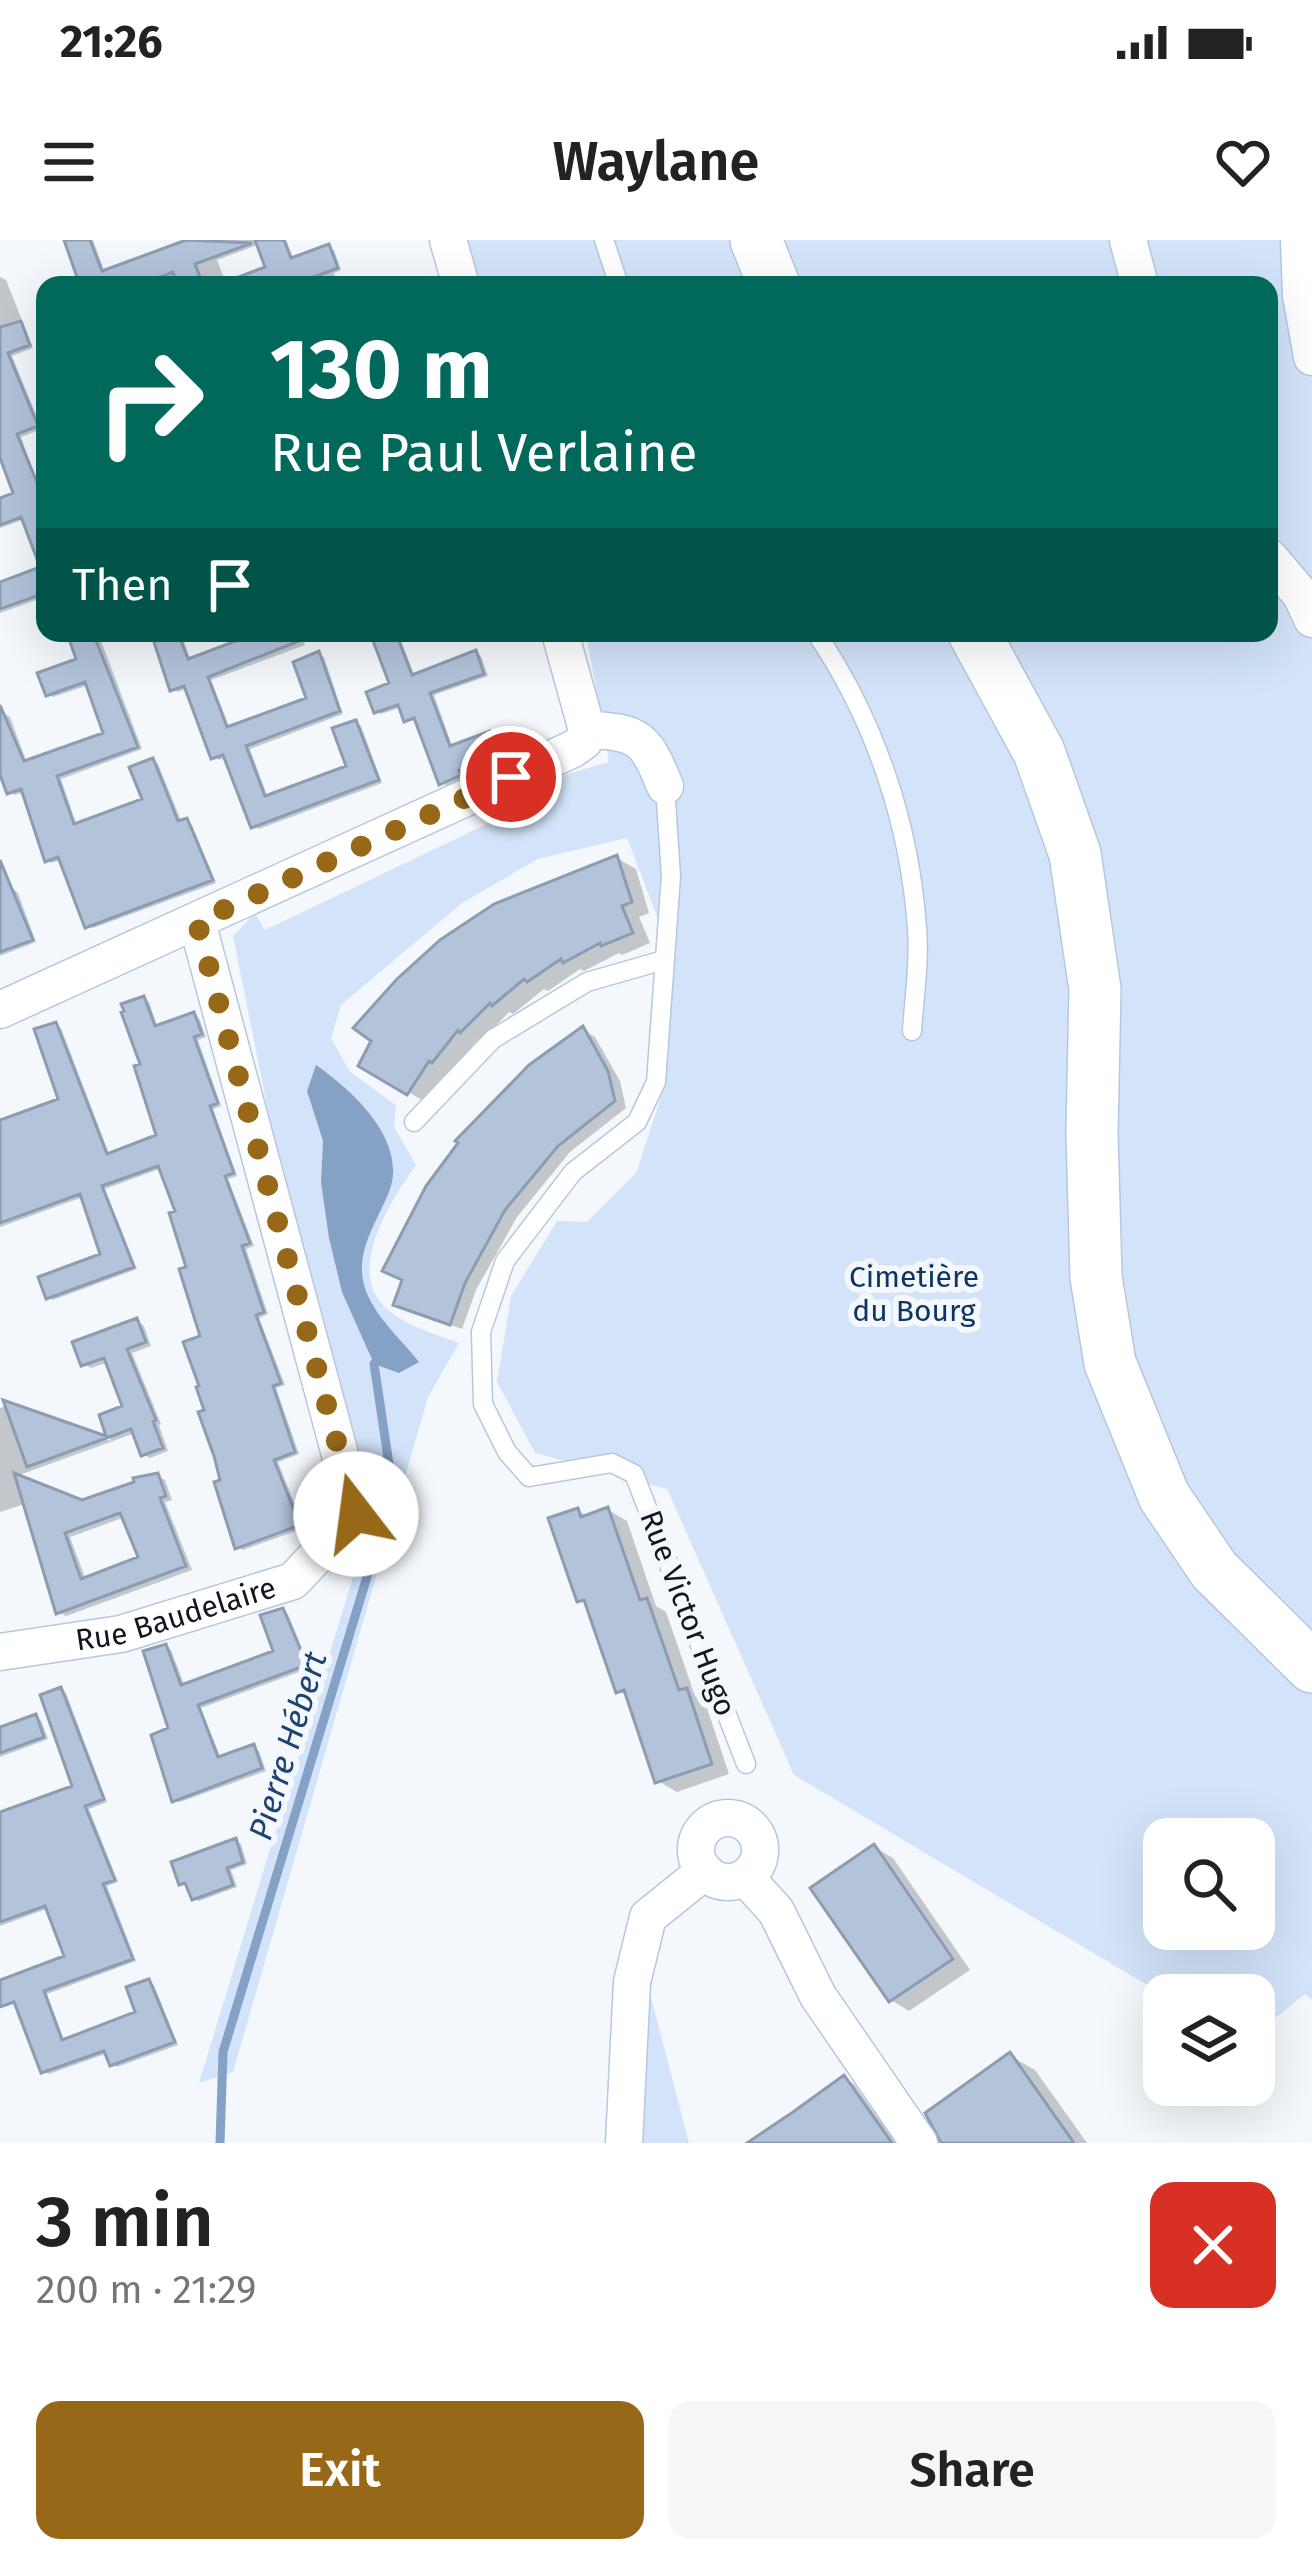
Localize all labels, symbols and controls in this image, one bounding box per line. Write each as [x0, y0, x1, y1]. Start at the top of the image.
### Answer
text: 21:26 [60, 15, 163, 69]
icon: menu [36, 129, 102, 195]
icon: heart [1210, 129, 1276, 195]
text: Waylane [553, 130, 759, 194]
text: 130 m [270, 319, 493, 420]
icon: right [72, 324, 228, 480]
text: Rue Paul Verlaine [270, 421, 697, 485]
icon: arrive [197, 552, 263, 618]
text: Then [72, 558, 173, 612]
pin [460, 726, 562, 828]
icon: arrive [478, 744, 544, 810]
park label: Cimetière du Bourg [849, 1259, 979, 1329]
position arrow [293, 1451, 419, 1577]
street label: Rue Victor Hugo [632, 1505, 744, 1721]
street label: Rue Baudelaire [73, 1569, 280, 1659]
water label: Pierre Hébert [240, 1647, 336, 1845]
map controls [1143, 1818, 1275, 2106]
button: search [1143, 1818, 1275, 1950]
button: layers [1143, 1974, 1275, 2106]
text: 3 min [36, 2179, 214, 2265]
button: close [1150, 2182, 1276, 2308]
text: 200 m · 21:29 [36, 2267, 257, 2313]
button: Exit [36, 2401, 644, 2539]
button: Share [668, 2401, 1276, 2539]

